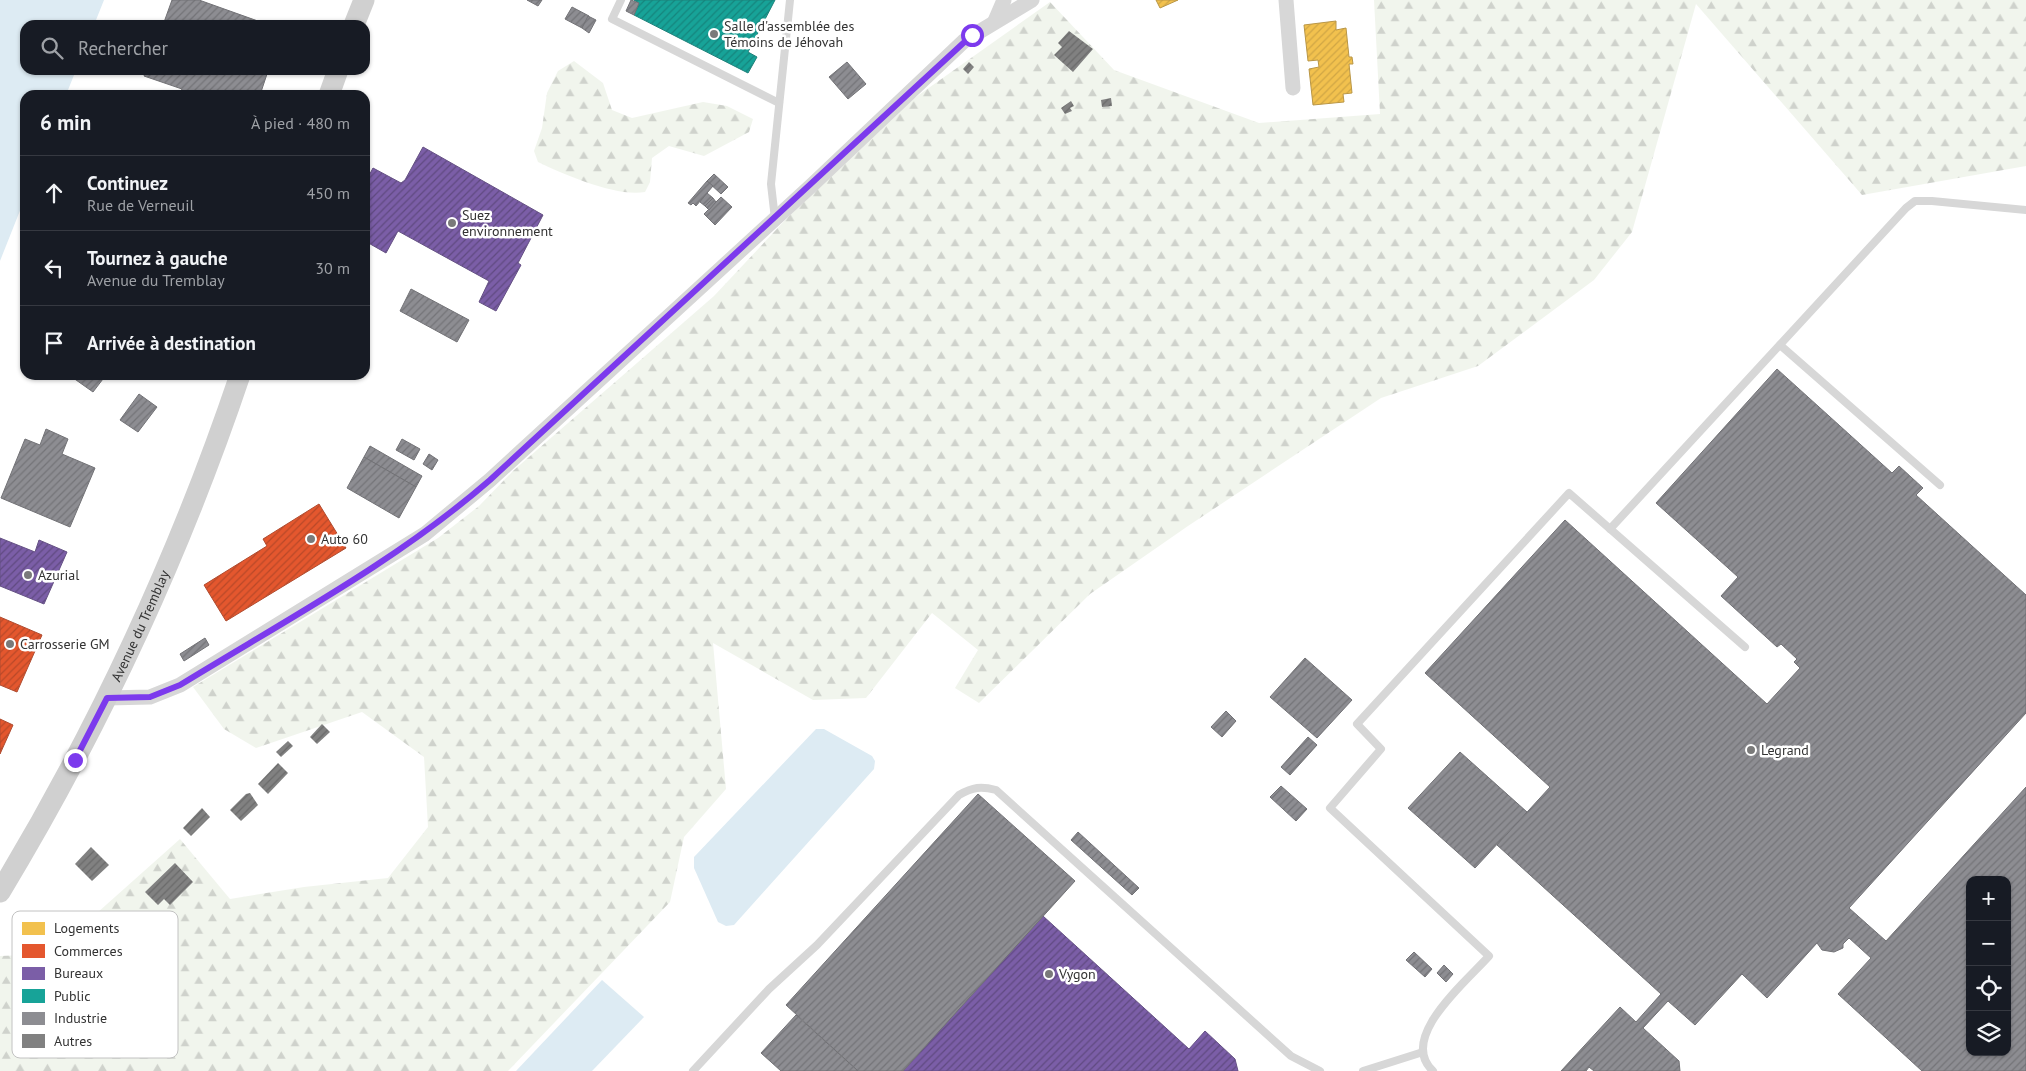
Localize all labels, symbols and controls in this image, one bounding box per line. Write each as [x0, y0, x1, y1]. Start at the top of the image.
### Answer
place label: Salle d'assemblée des Témoins de Jéhovah [724, 17, 854, 51]
search box [20, 20, 370, 75]
route start [961, 24, 984, 47]
marker: Salle d'assemblée des Témoins de Jéhovah [708, 28, 720, 40]
icon: search [38, 34, 66, 62]
text: Rechercher [78, 36, 168, 60]
text: 6 min [40, 109, 91, 136]
text: À pied · 480 m [251, 113, 350, 133]
text: Continuez [87, 171, 168, 195]
icon: ahead [40, 179, 68, 207]
text: 450 m [307, 183, 350, 203]
text: Rue de Verneuil [87, 195, 194, 215]
place label: Suez environnement [462, 206, 553, 240]
marker: Suez environnement [446, 217, 458, 229]
text: Tournez à gauche [87, 246, 228, 270]
icon: left [40, 254, 68, 282]
text: 30 m [315, 258, 350, 278]
text: Avenue du Tremblay [87, 270, 225, 290]
icon: arrive [40, 329, 68, 357]
text: Arrivée à destination [87, 331, 256, 355]
place label: Auto 60 [321, 530, 368, 548]
marker: Auto 60 [305, 533, 317, 545]
place label: Azurial [38, 566, 79, 584]
street label: Avenue du Tremblay [107, 567, 174, 685]
marker: Azurial [22, 569, 34, 581]
place label: Carrosserie GM [20, 635, 110, 653]
marker: Carrosserie GM [4, 638, 16, 650]
place label: Legrand [1761, 741, 1809, 759]
marker: Legrand [1745, 744, 1757, 756]
route end [64, 749, 87, 772]
map controls [1966, 876, 2011, 1056]
button: + [1966, 876, 2011, 921]
legend [12, 911, 178, 1058]
text: Logements [54, 919, 119, 937]
button: − [1966, 921, 2011, 966]
text: Commerces [54, 942, 123, 960]
text: Bureaux [54, 964, 103, 982]
place label: Vygon [1058, 965, 1096, 983]
button: locate [1966, 966, 2011, 1011]
marker: Vygon [1043, 968, 1055, 980]
text: Public [54, 987, 91, 1005]
text: Industrie [54, 1009, 107, 1027]
button: layers [1966, 1011, 2011, 1056]
text: Autres [54, 1032, 92, 1050]

